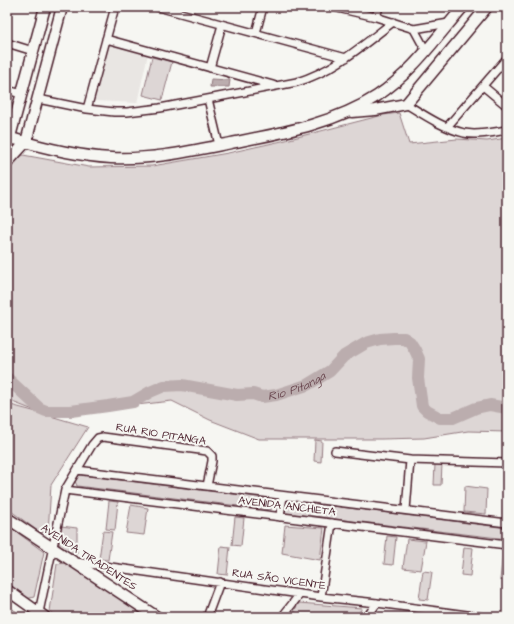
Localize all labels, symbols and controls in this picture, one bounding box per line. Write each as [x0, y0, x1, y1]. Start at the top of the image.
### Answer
water label: Rio Pitanga [267, 367, 329, 405]
street label: RUA RIO PITANGA [115, 419, 207, 449]
street label: AVENIDA ANCHIETA [237, 493, 337, 519]
street label: AVENIDA TIRADENTES [38, 520, 140, 594]
street label: RUA SÃO VICENTE [231, 565, 327, 593]

